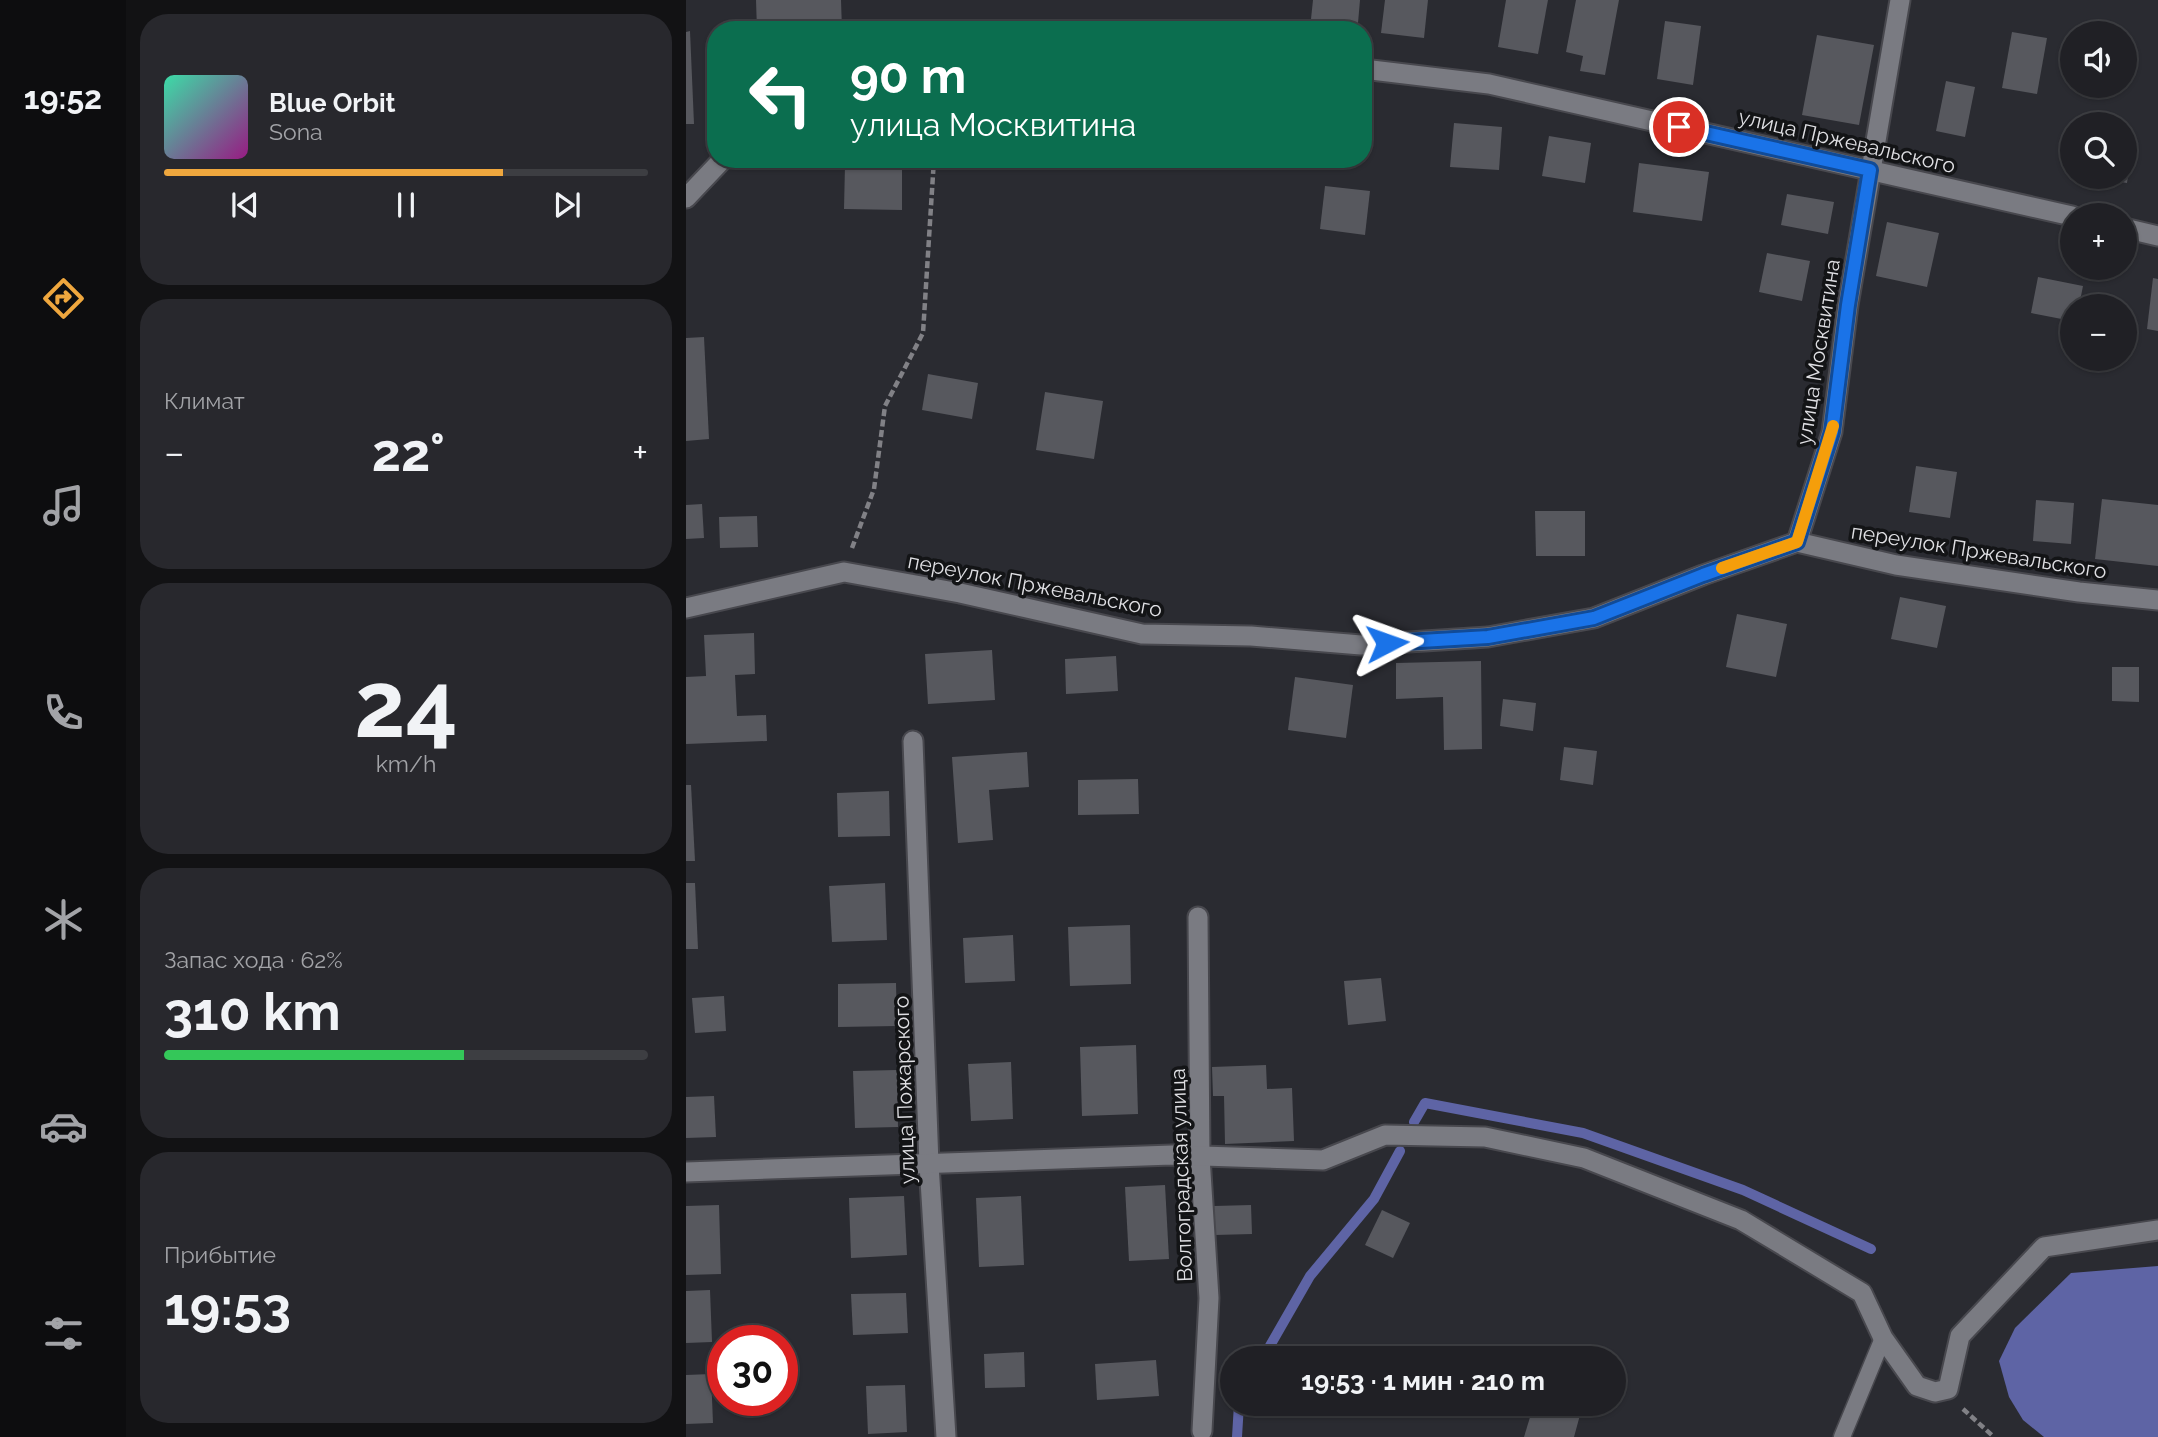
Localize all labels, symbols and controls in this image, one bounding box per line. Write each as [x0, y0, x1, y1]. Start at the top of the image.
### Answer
map controls [2060, 21, 2137, 371]
button: sound [2060, 21, 2137, 98]
text: 90 m [850, 47, 966, 104]
icon: left [735, 49, 826, 140]
text: 19:52 [24, 79, 102, 116]
text: Blue Orbit [269, 88, 396, 118]
pin [1649, 97, 1709, 157]
street label: улица Пржевальского [1736, 104, 1958, 178]
text: улица Москвитина [850, 106, 1136, 143]
icon: arrive [1660, 108, 1698, 146]
button: search [2060, 112, 2137, 189]
text: Sona [269, 118, 323, 145]
icon: previous [226, 186, 264, 224]
icon: pause [387, 186, 425, 224]
icon: next [548, 186, 586, 224]
button: + [2060, 203, 2137, 280]
street label: улица Москвитина [1791, 257, 1845, 447]
icon: directions [39, 274, 88, 323]
button: − [2060, 294, 2137, 371]
text: Климат [164, 387, 245, 414]
text: 22° [372, 422, 445, 483]
text: − [164, 430, 184, 475]
text: + [632, 430, 648, 475]
icon: music [39, 481, 88, 530]
street label: переулок Пржевальского [1849, 518, 2109, 584]
street label: переулок Пржевальского [906, 548, 1164, 622]
position arrow [1350, 606, 1424, 680]
text: 24 [354, 651, 458, 758]
icon: phone [39, 688, 88, 737]
text: km/h [376, 750, 436, 777]
icon: climate [39, 895, 88, 944]
text: Запас хода · 62% [164, 946, 343, 973]
text: 310 km [164, 981, 341, 1042]
street label: улица Пожарского [888, 995, 920, 1185]
street label: Волгоградская улица [1165, 1068, 1197, 1282]
icon: car [39, 1102, 88, 1151]
text: Прибытие [164, 1241, 276, 1268]
text: 19:53 [164, 1276, 291, 1337]
icon: filters [39, 1309, 88, 1358]
speed limit sign: 30 [707, 1325, 798, 1416]
text: 19:53 · 1 мин · 210 m [1301, 1366, 1545, 1396]

